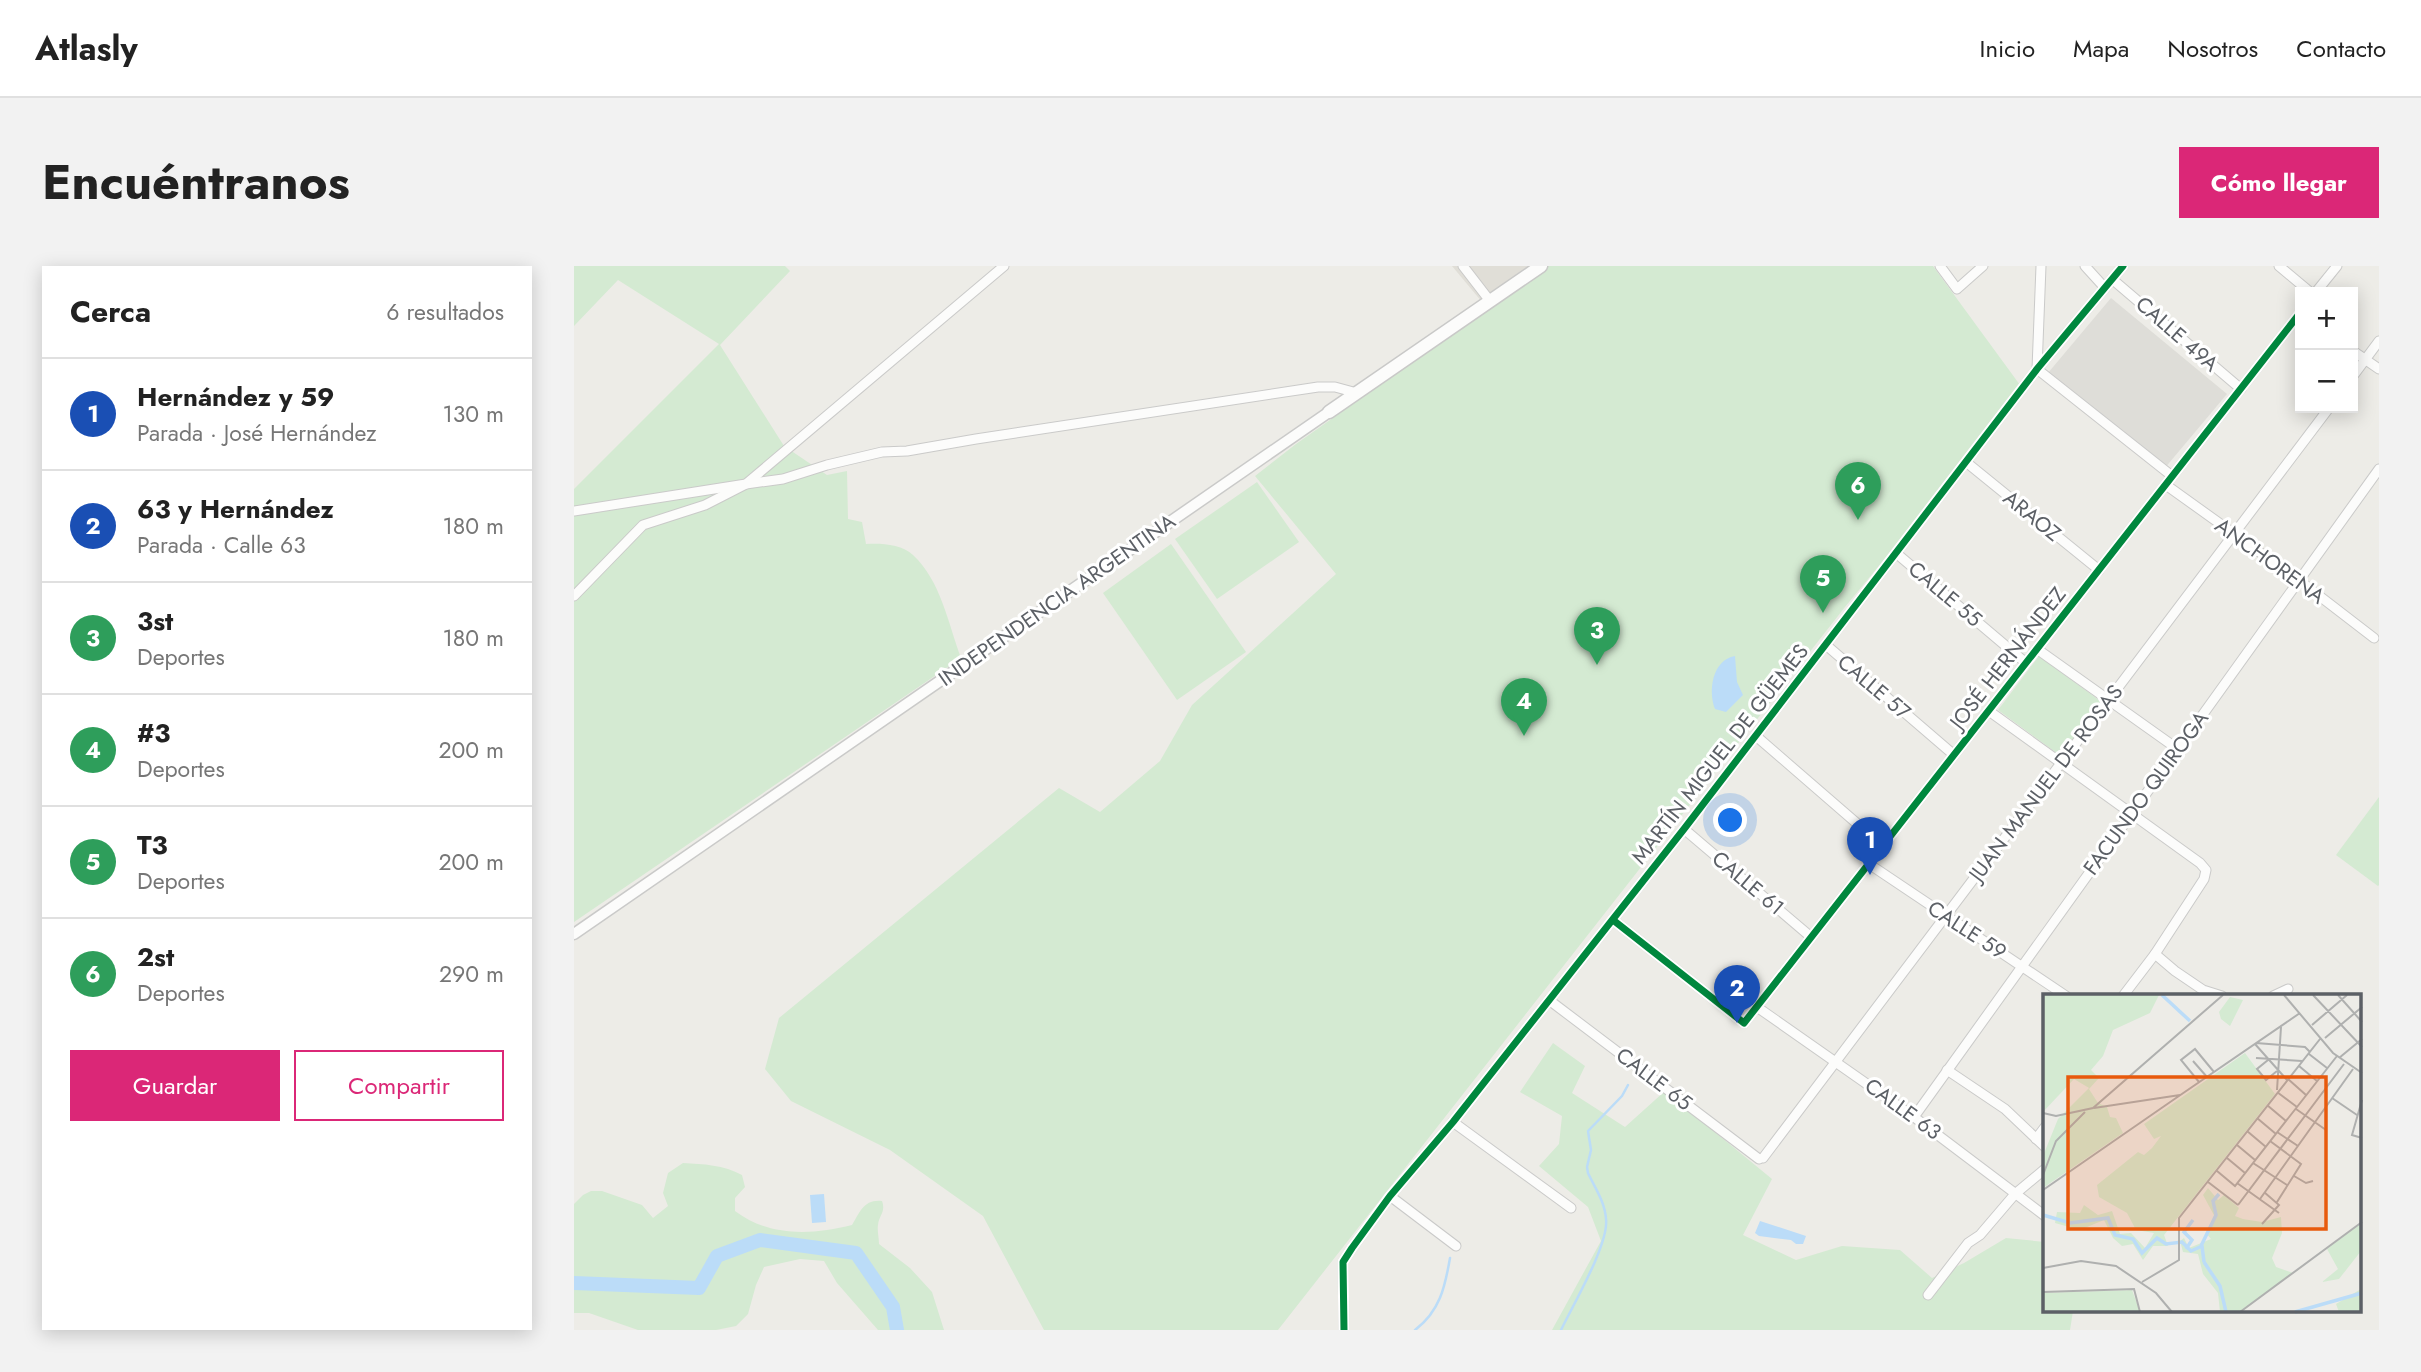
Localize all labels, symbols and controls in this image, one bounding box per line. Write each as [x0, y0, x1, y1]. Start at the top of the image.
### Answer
text: Atlasly [35, 25, 138, 72]
text: Inicio [1980, 31, 2035, 66]
text: Mapa [2073, 31, 2129, 66]
text: Nosotros [2167, 31, 2258, 66]
text: Contacto [2296, 31, 2386, 66]
text: Encuéntranos [42, 147, 350, 217]
button: Cómo llegar [2179, 147, 2379, 218]
map controls [2295, 287, 2358, 413]
button: + [2295, 287, 2358, 350]
street label: CALLE 49A [2129, 289, 2225, 379]
text: Cerca [70, 290, 151, 333]
text: 6 resultados [386, 295, 504, 329]
button: − [2295, 350, 2358, 413]
text: Hernández y 59 [137, 378, 335, 416]
text: 1 [87, 397, 99, 431]
text: 130 m [442, 397, 504, 431]
text: Parada · José Hernández [137, 416, 377, 450]
pin: 6 [1835, 462, 1881, 520]
street label: ARAOZ [1997, 483, 2068, 549]
text: 63 y Hernández [137, 490, 334, 528]
street label: INDEPENDENCIA ARGENTINA [932, 506, 1182, 693]
text: 2 [85, 509, 101, 543]
text: 180 m [442, 509, 504, 543]
street label: ANCHORENA [2209, 511, 2331, 611]
text: Parada · Calle 63 [137, 528, 306, 562]
street label: CALLE 55 [1902, 554, 1988, 634]
pin: 5 [1800, 555, 1846, 613]
street label: JOSÉ HERNÁNDEZ [1941, 580, 2073, 738]
text: 3st [137, 602, 173, 640]
pin: 3 [1574, 607, 1620, 665]
text: 3 [86, 621, 100, 655]
text: 180 m [442, 621, 504, 655]
street label: MARTÍN MIGUEL DE GÜEMES [1624, 638, 1816, 870]
text: Deportes [137, 640, 225, 674]
street label: CALLE 57 [1831, 647, 1917, 727]
pin: 4 [1501, 678, 1547, 736]
street label: JUAN MANUEL DE ROSAS [1960, 678, 2130, 890]
street label: FACUNDO QUIROGA [2076, 705, 2216, 881]
text: #3 [137, 714, 171, 752]
text: 4 [85, 733, 101, 767]
text: 200 m [438, 733, 504, 767]
text: Deportes [137, 752, 225, 786]
your location [1713, 803, 1747, 837]
pin: 1 [1847, 817, 1893, 875]
text: T3 [137, 826, 168, 864]
street label: CALLE 61 [1705, 844, 1791, 922]
text: 5 [86, 845, 100, 879]
text: 200 m [438, 845, 504, 879]
text: Deportes [137, 864, 225, 898]
street label: CALLE 59 [1922, 893, 2012, 967]
text: 2st [137, 938, 174, 976]
text: 6 [85, 957, 101, 991]
text: 290 m [439, 957, 504, 991]
pin: 2 [1714, 965, 1760, 1023]
text: Deportes [137, 976, 225, 1010]
inset map [2043, 994, 2361, 1312]
street label: CALLE 65 [1610, 1040, 1698, 1118]
button: Guardar [70, 1050, 280, 1121]
button: Compartir [294, 1050, 504, 1121]
street label: CALLE 63 [1858, 1071, 1948, 1147]

